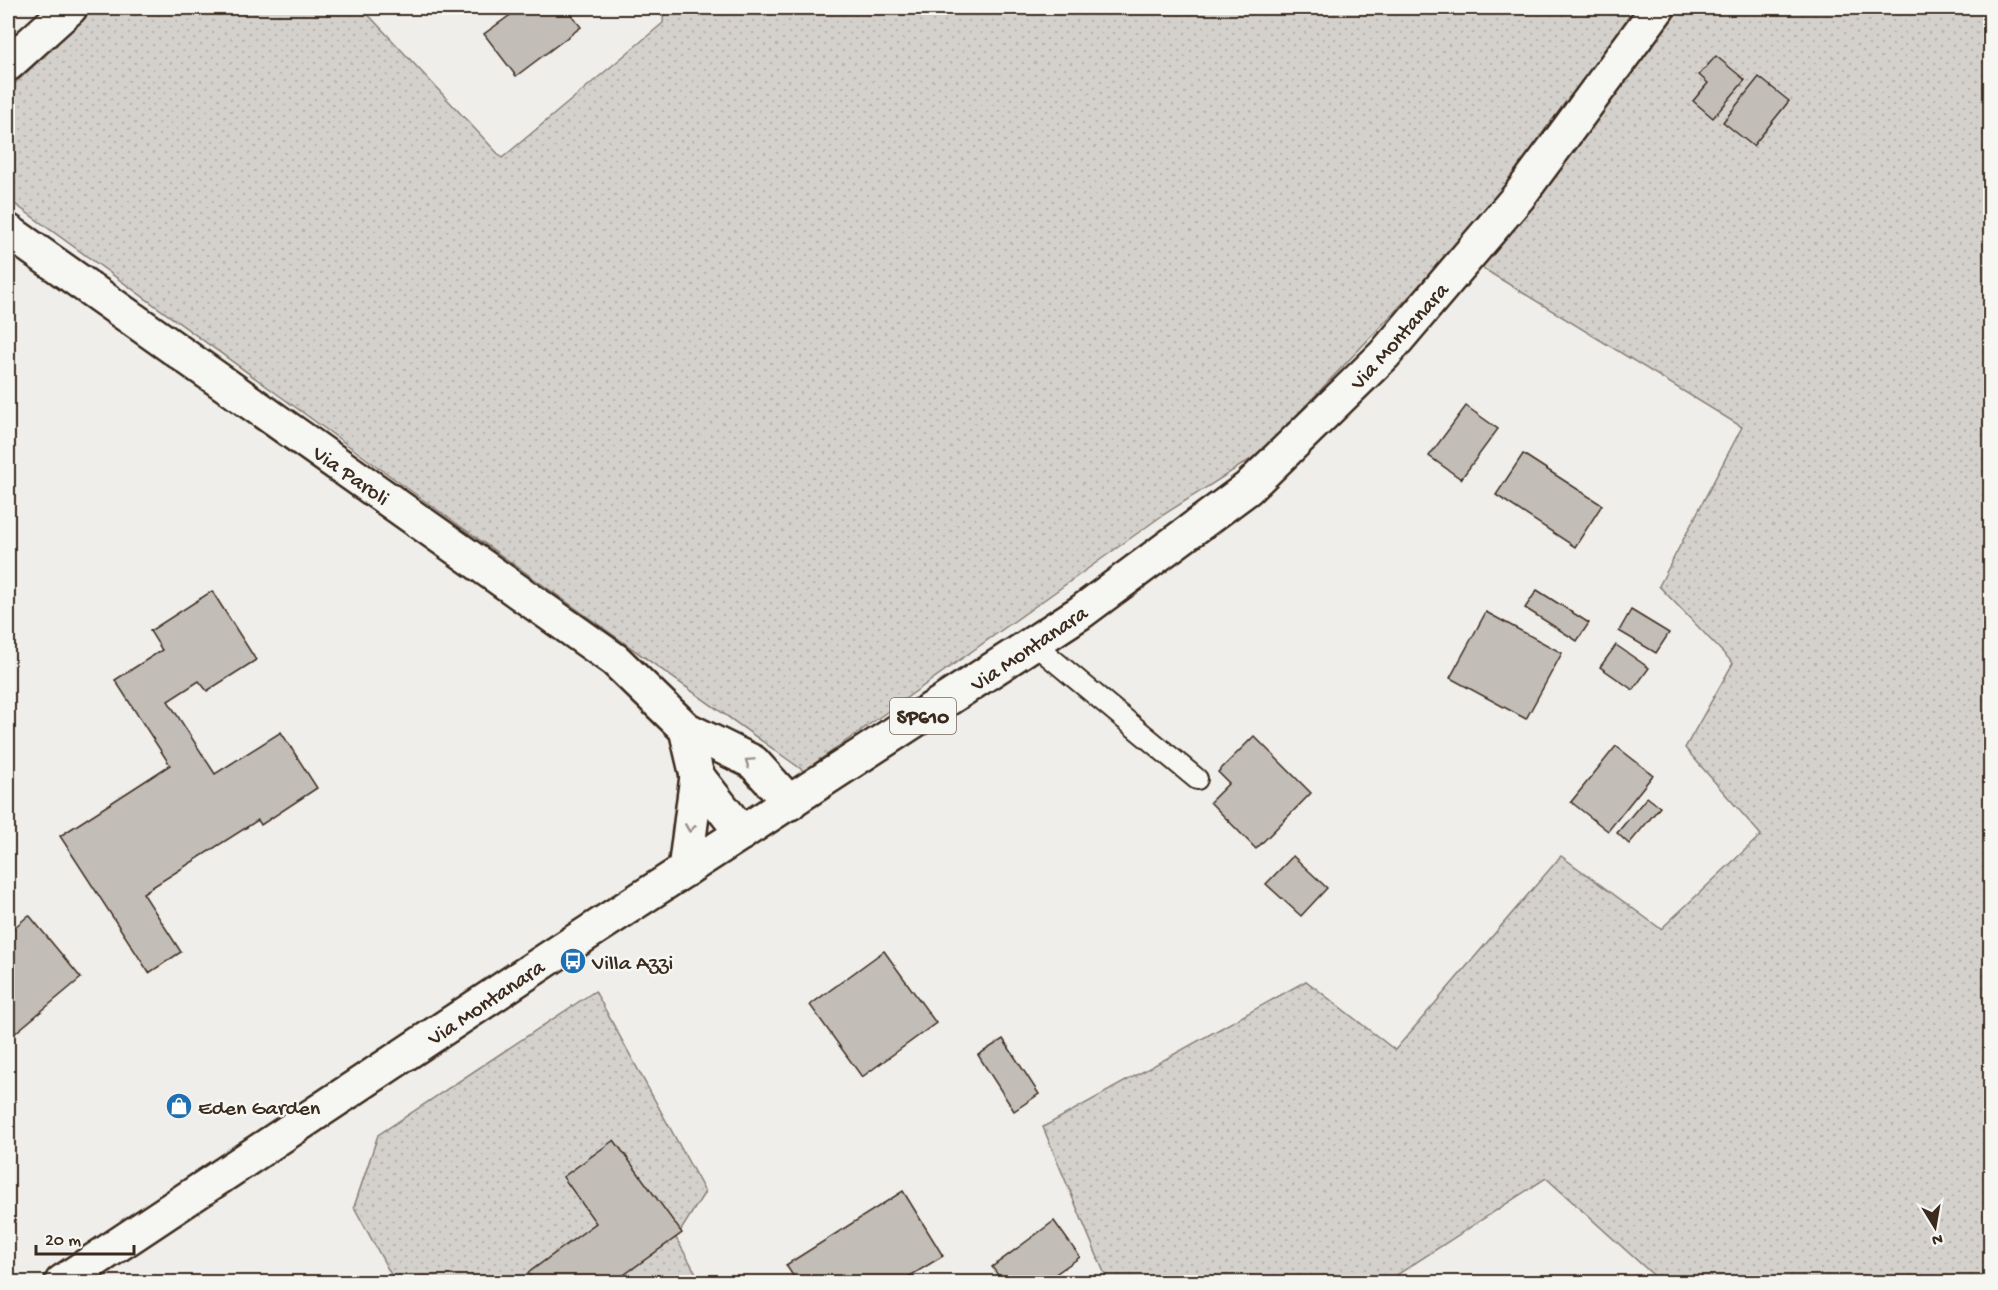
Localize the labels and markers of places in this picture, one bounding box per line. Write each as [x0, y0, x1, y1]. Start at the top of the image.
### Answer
bus stop icon: Villa Azzi [558, 946, 588, 976]
place label: Villa Azzi [591, 952, 673, 978]
shop icon: Eden Garden [164, 1091, 194, 1121]
place label: Eden Garden [198, 1097, 321, 1123]

